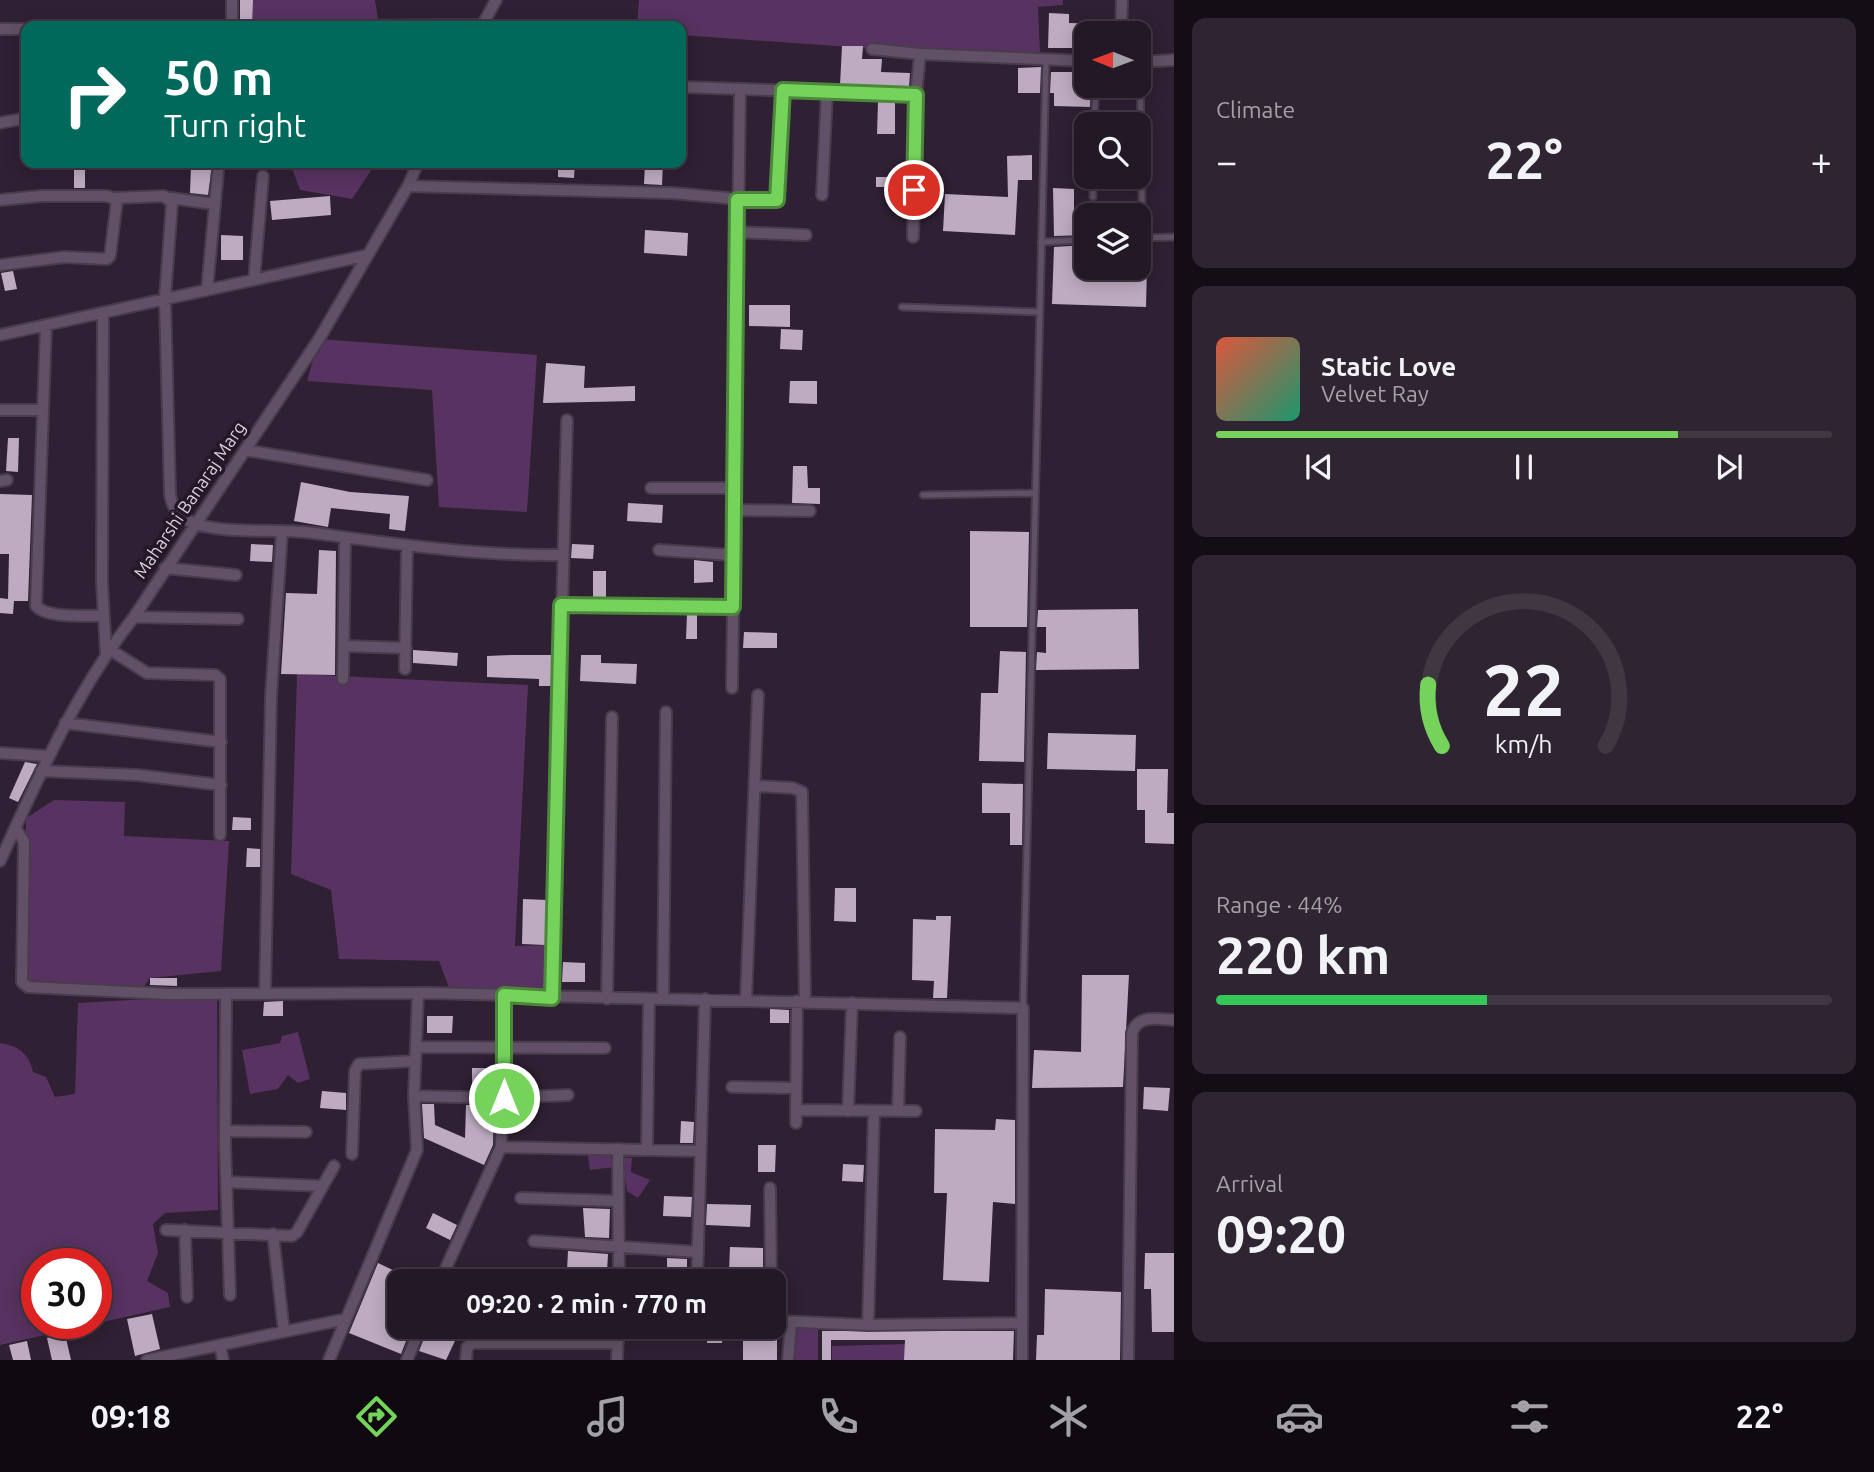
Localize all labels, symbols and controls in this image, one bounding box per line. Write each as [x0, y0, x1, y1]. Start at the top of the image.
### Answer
north arrow [1074, 21, 1152, 98]
map controls [1074, 21, 1151, 280]
icon: right [49, 49, 140, 140]
text: 50 m [164, 49, 273, 104]
text: Climate [1216, 97, 1295, 122]
text: Turn right [164, 107, 306, 143]
button: search [1074, 112, 1151, 189]
text: 22° [1485, 131, 1563, 189]
text: − [1216, 140, 1237, 182]
text: + [1811, 140, 1832, 182]
pin [884, 160, 944, 220]
icon: arrive [895, 171, 933, 209]
button: layers [1074, 203, 1151, 280]
text: Static Love [1321, 352, 1456, 381]
text: Velvet Ray [1321, 381, 1429, 406]
street label: Maharshi Banaraj Marg [129, 417, 249, 582]
icon: previous [1300, 448, 1338, 486]
icon: pause [1505, 448, 1543, 486]
icon: next [1710, 448, 1748, 486]
text: 22 [1483, 648, 1565, 730]
text: km/h [1495, 730, 1553, 758]
text: Range · 44% [1216, 892, 1343, 917]
text: 220 km [1216, 926, 1390, 984]
position arrow [467, 1061, 541, 1135]
text: Arrival [1216, 1171, 1283, 1196]
text: 09:20 [1216, 1205, 1346, 1263]
speed limit sign: 30 [21, 1248, 112, 1339]
text: 09:20 · 2 min · 770 m [466, 1289, 707, 1318]
icon: directions [352, 1392, 401, 1441]
icon: music [583, 1392, 632, 1441]
icon: phone [814, 1392, 863, 1441]
icon: climate [1044, 1392, 1093, 1441]
icon: car [1275, 1392, 1324, 1441]
icon: filters [1505, 1392, 1554, 1441]
text: 09:18 [91, 1398, 171, 1434]
text: 22° [1736, 1398, 1783, 1434]

